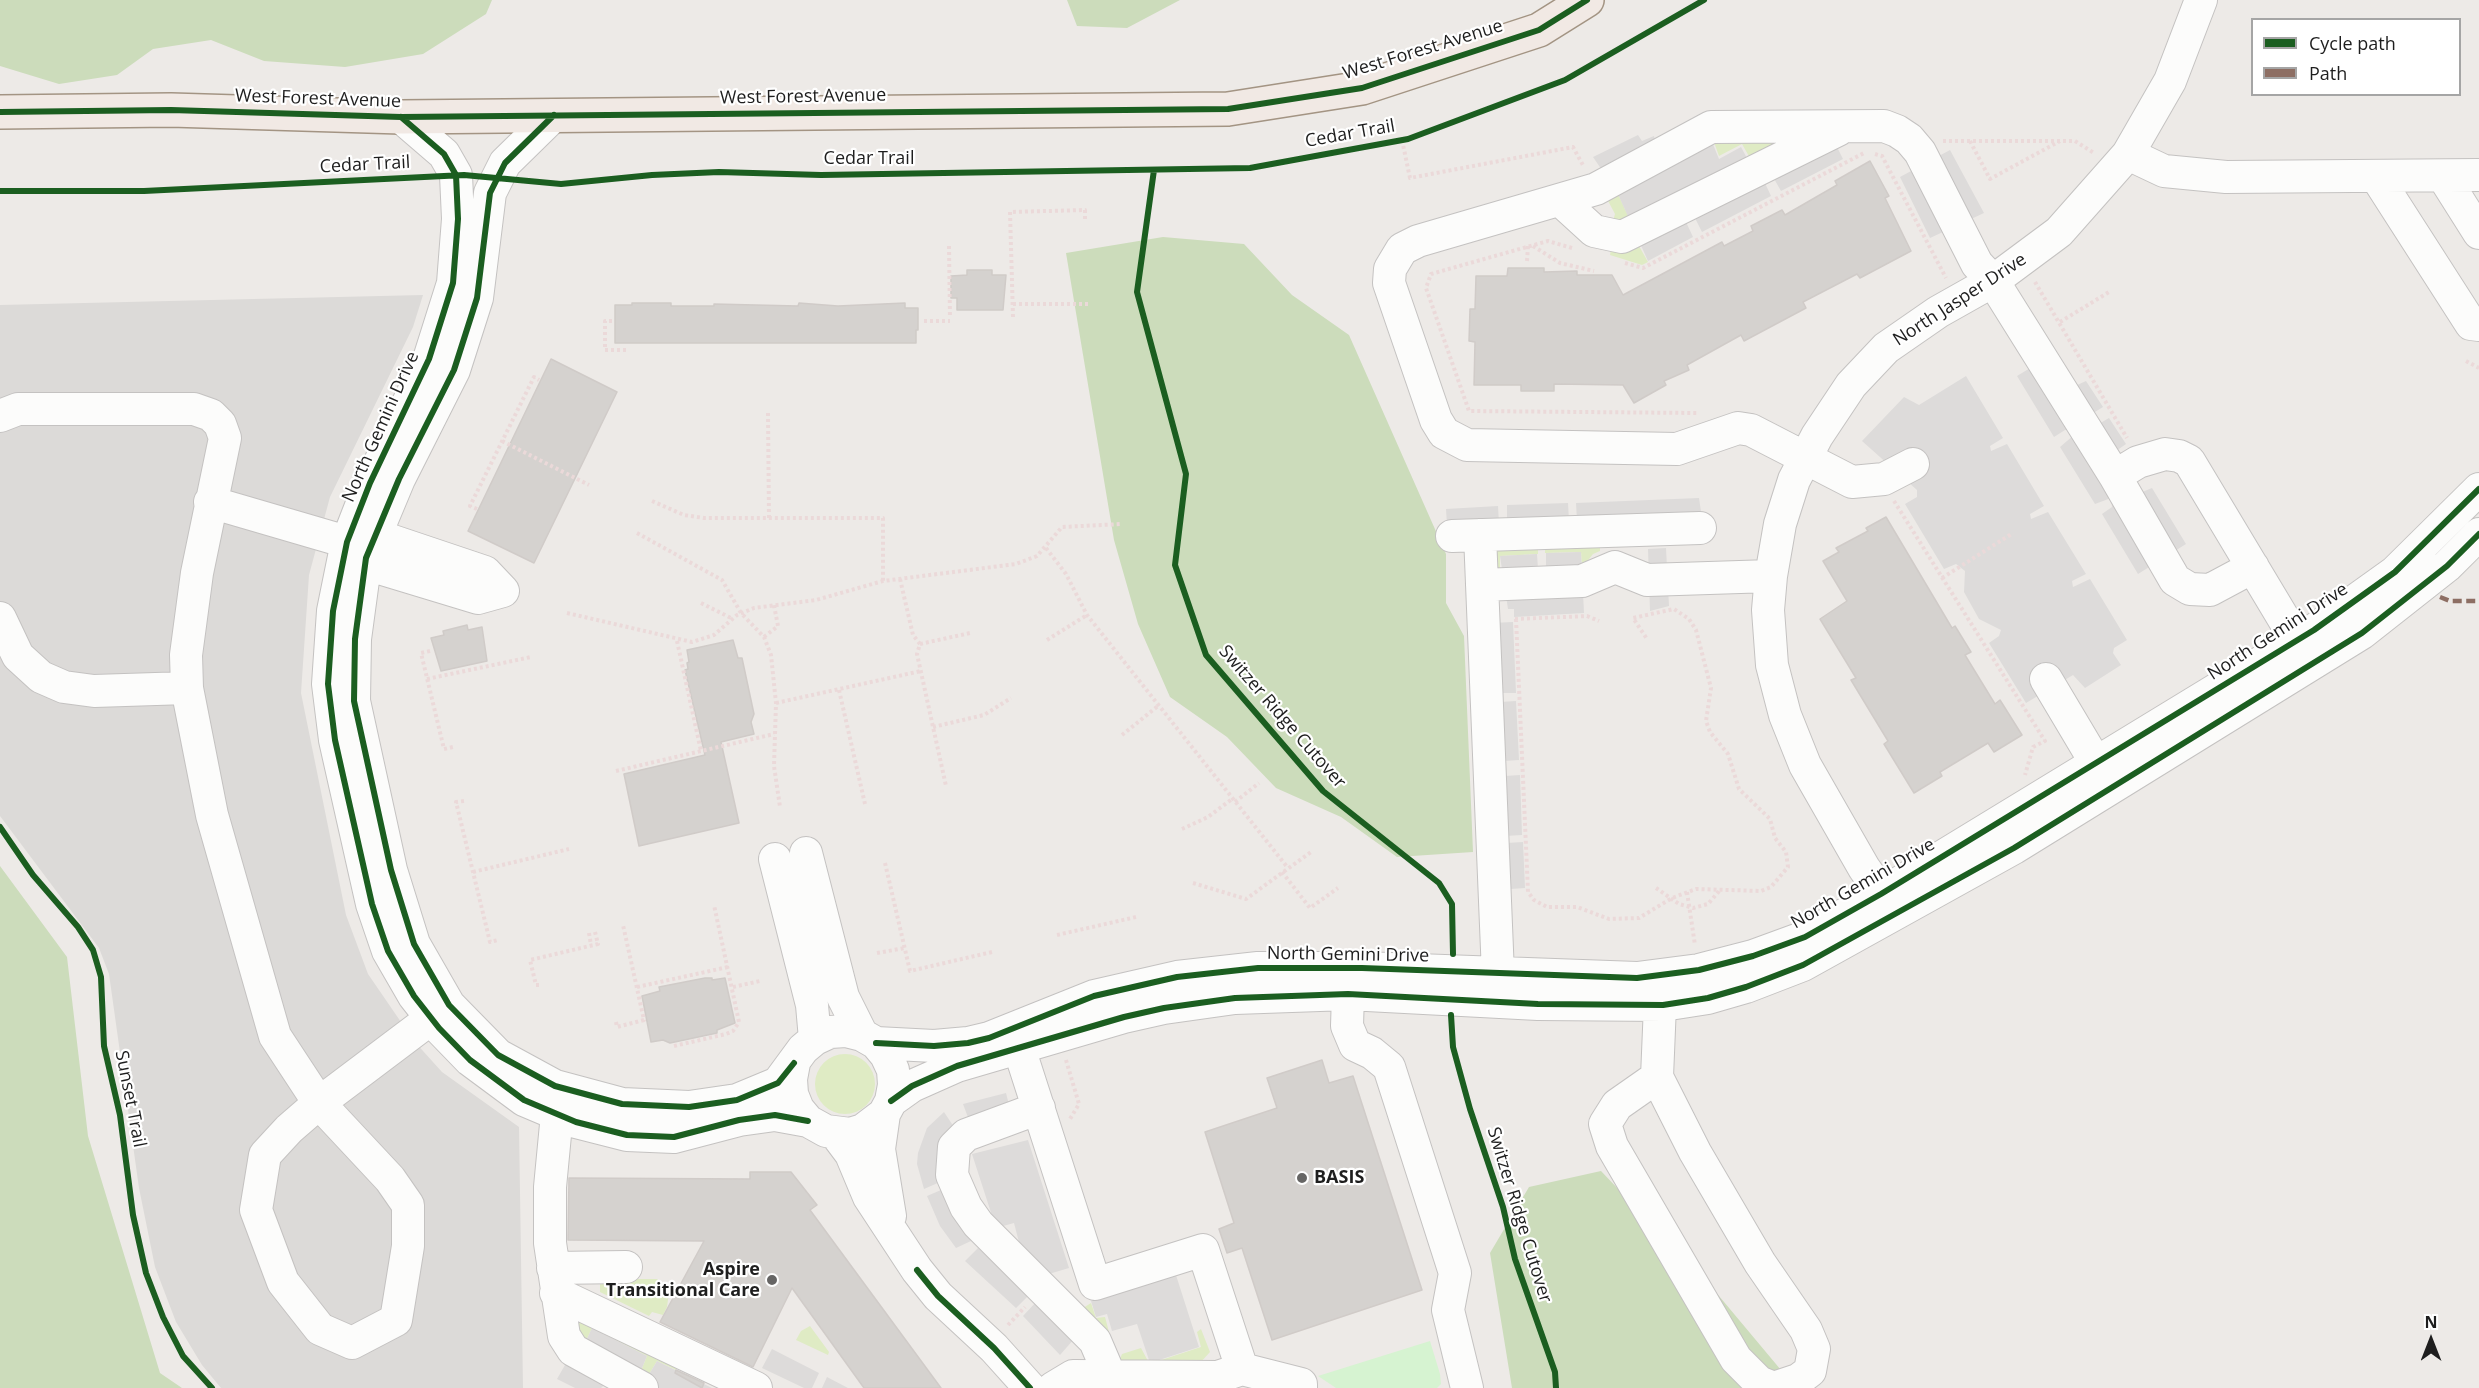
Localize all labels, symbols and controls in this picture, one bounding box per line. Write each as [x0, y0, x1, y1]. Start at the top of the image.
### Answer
street label: West Forest Avenue [1340, 15, 1506, 85]
legend [2251, 18, 2461, 96]
text: Cycle path [2309, 31, 2396, 55]
text: Path [2309, 61, 2347, 85]
street label: West Forest Avenue [235, 85, 401, 113]
street label: West Forest Avenue [720, 85, 886, 109]
street label: Cedar Trail [1303, 115, 1397, 153]
street label: Cedar Trail [824, 148, 914, 170]
street label: Cedar Trail [319, 152, 411, 178]
street label: North Jasper Drive [1889, 249, 2031, 351]
street label: North Gemini Drive [338, 348, 424, 506]
street label: North Gemini Drive [2204, 579, 2352, 685]
street label: Switzer Ridge Cutover [1214, 641, 1350, 793]
street label: North Gemini Drive [1787, 834, 1939, 934]
street label: North Gemini Drive [1267, 943, 1429, 967]
street label: Sunset Trail [110, 1049, 150, 1149]
street label: Switzer Ridge Cutover [1482, 1125, 1556, 1305]
place label: BASIS [1314, 1167, 1364, 1189]
marker: BASIS [1295, 1171, 1309, 1185]
place label: Aspire Transitional Care [606, 1259, 760, 1302]
marker: Aspire Transitional Care [765, 1273, 779, 1287]
north arrow [2401, 1310, 2461, 1370]
text: N [2424, 1311, 2438, 1333]

